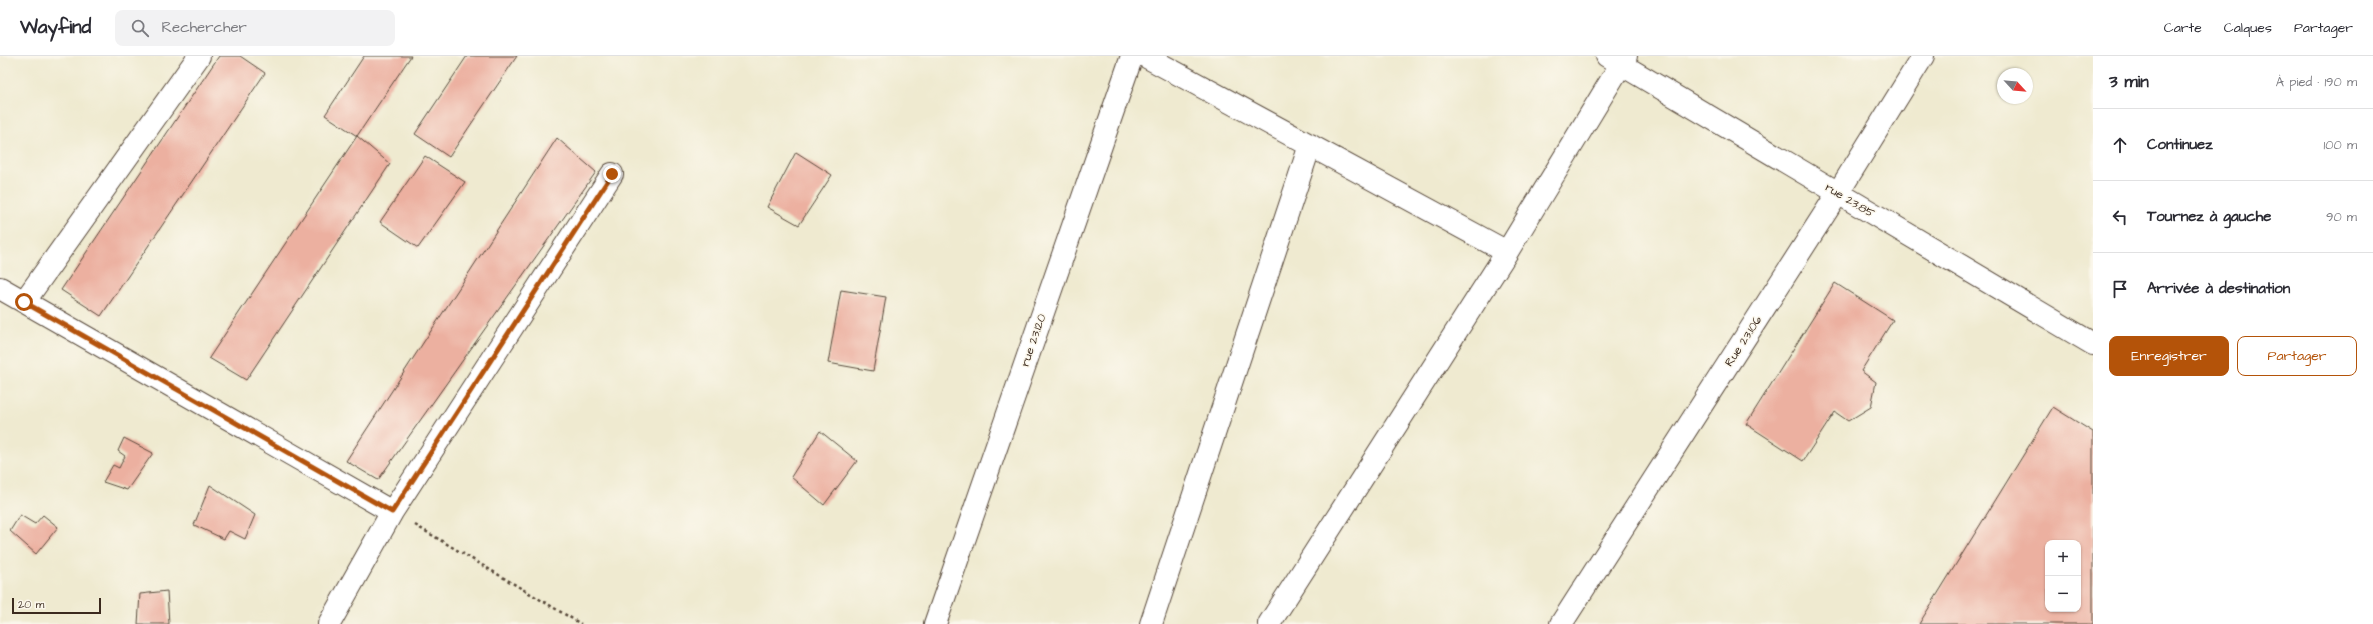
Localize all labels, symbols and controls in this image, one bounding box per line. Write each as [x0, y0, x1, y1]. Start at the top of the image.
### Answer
search box [115, 10, 395, 46]
text: Wayfind [20, 14, 91, 41]
icon: search [129, 17, 151, 39]
text: Rechercher [161, 17, 247, 38]
text: Carte [2164, 18, 2202, 38]
text: Calques [2224, 18, 2272, 38]
text: Partager [2294, 18, 2353, 38]
north arrow [1997, 68, 2033, 104]
text: 3 min [2109, 70, 2149, 94]
text: À pied · 190 m [2276, 73, 2357, 91]
icon: ahead [2109, 134, 2131, 156]
text: Continuez [2147, 134, 2213, 155]
text: 100 m [2324, 136, 2357, 154]
route end [603, 165, 621, 183]
street label: rue 23.85 [1822, 179, 1878, 222]
icon: left [2109, 206, 2131, 228]
text: Tournez à gauche [2147, 206, 2271, 227]
text: 90 m [2326, 208, 2357, 226]
icon: arrive [2109, 278, 2131, 300]
text: Arrivée à destination [2147, 278, 2290, 299]
route start [15, 293, 33, 311]
street label: rue 23.120 [1017, 311, 1051, 369]
street label: Rue 23.106 [1721, 312, 1766, 370]
button: Enregistrer [2109, 336, 2229, 376]
button: Partager [2237, 336, 2357, 376]
map controls [2045, 540, 2081, 612]
button: + [2045, 540, 2081, 576]
button: − [2045, 576, 2081, 612]
scale bar [12, 596, 101, 615]
text: 20 m [18, 597, 44, 612]

